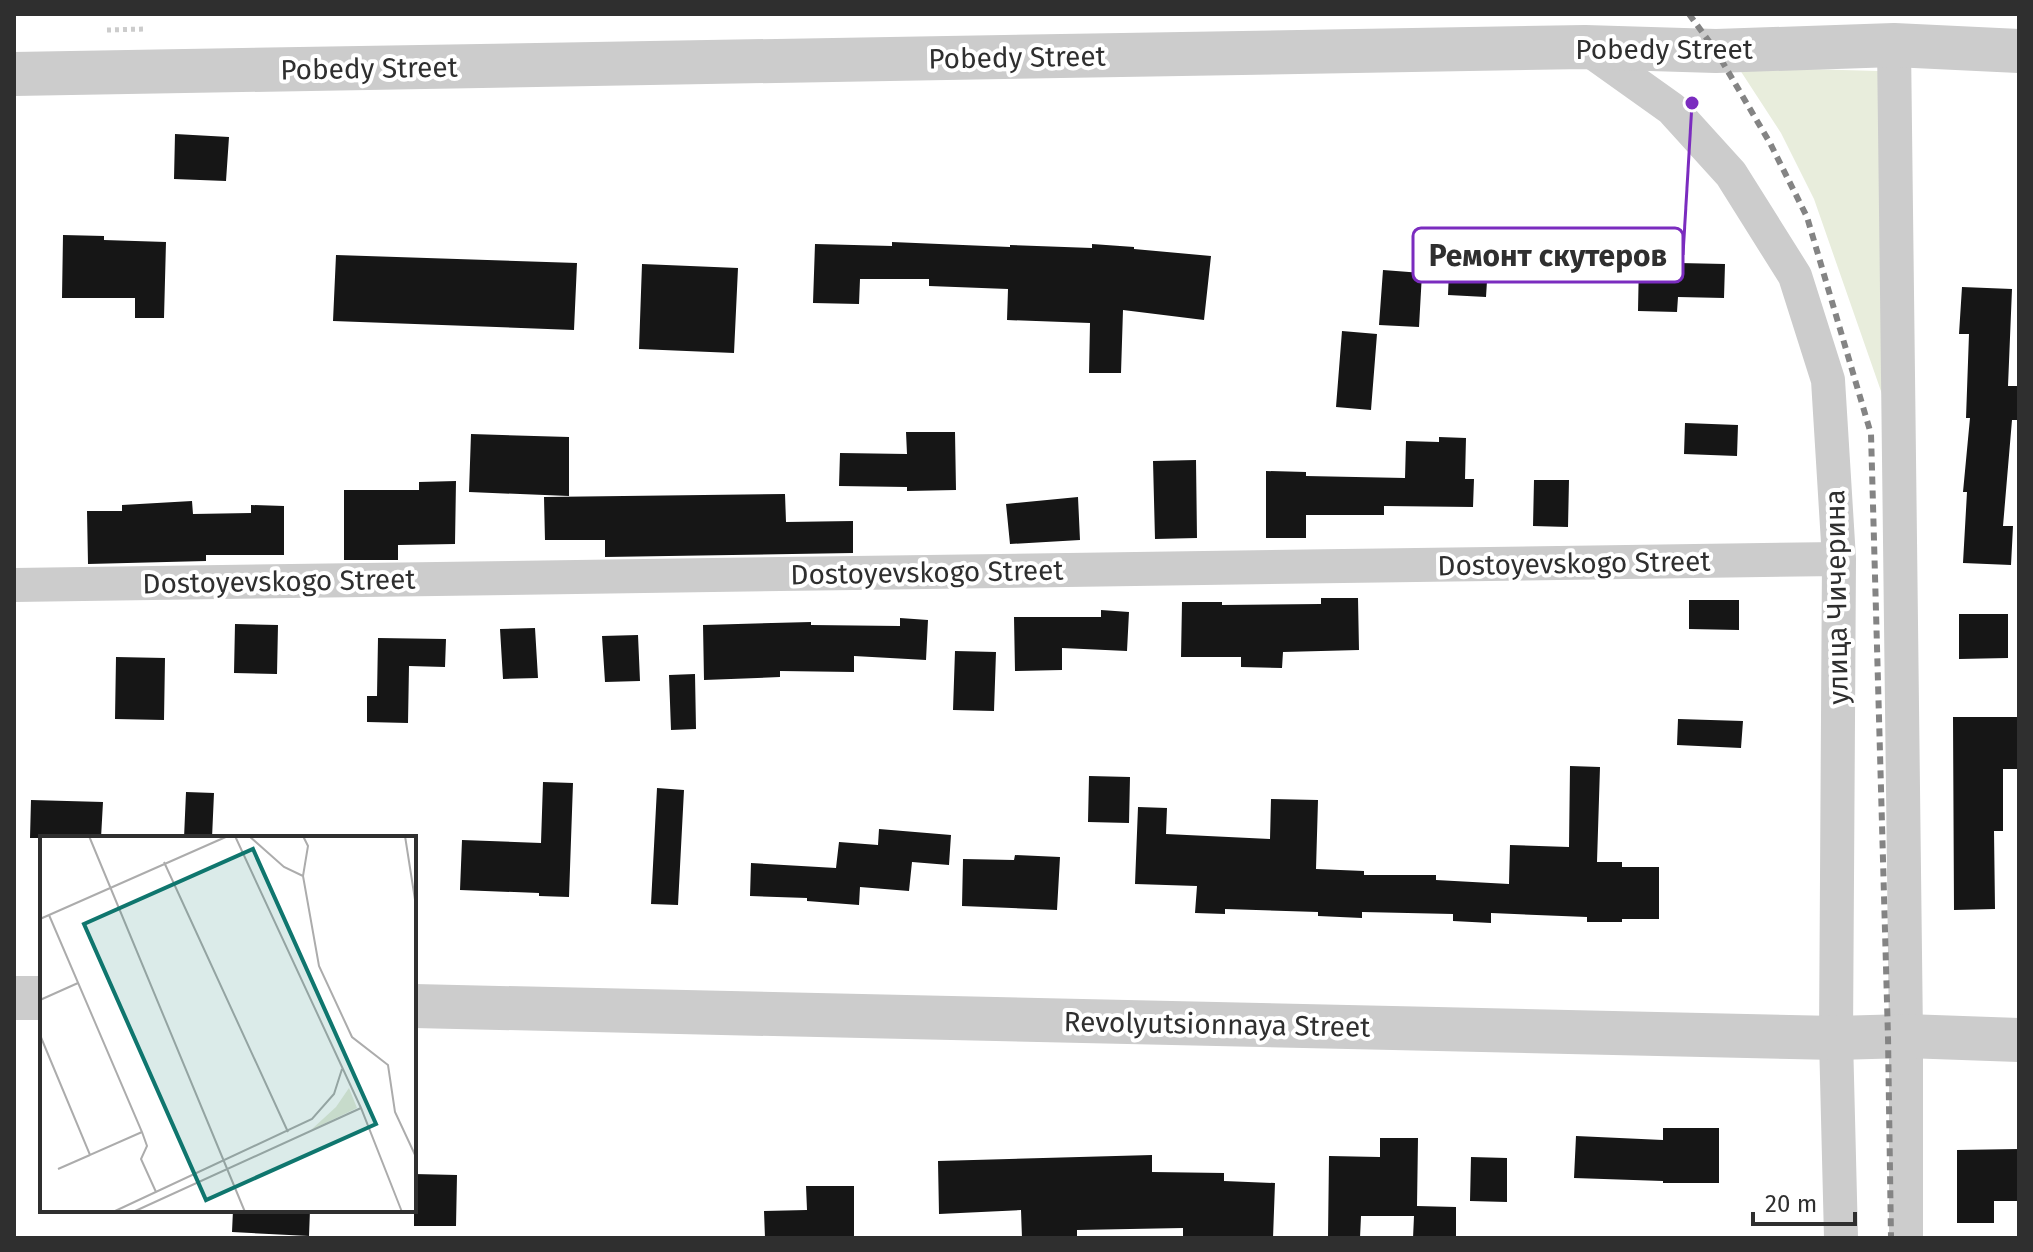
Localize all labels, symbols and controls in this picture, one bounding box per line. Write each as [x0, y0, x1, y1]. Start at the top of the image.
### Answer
street label: Pobedy Street [1575, 33, 1754, 66]
street label: Pobedy Street [928, 39, 1107, 76]
street label: Pobedy Street [280, 50, 459, 87]
callout: Ремонт скутеров [1413, 228, 1683, 282]
text: Ремонт скутеров [1429, 238, 1667, 274]
street label: улица Чичерина [1818, 489, 1855, 705]
street label: Dostoyevskogo Street [1437, 545, 1712, 582]
street label: Dostoyevskogo Street [790, 554, 1065, 591]
street label: Dostoyevskogo Street [142, 563, 417, 600]
inset map [40, 836, 416, 1212]
street label: Revolyutsionnaya Street [1063, 1005, 1371, 1044]
scale bar [1753, 1176, 1855, 1226]
text: 20 m [1765, 1190, 1817, 1218]

